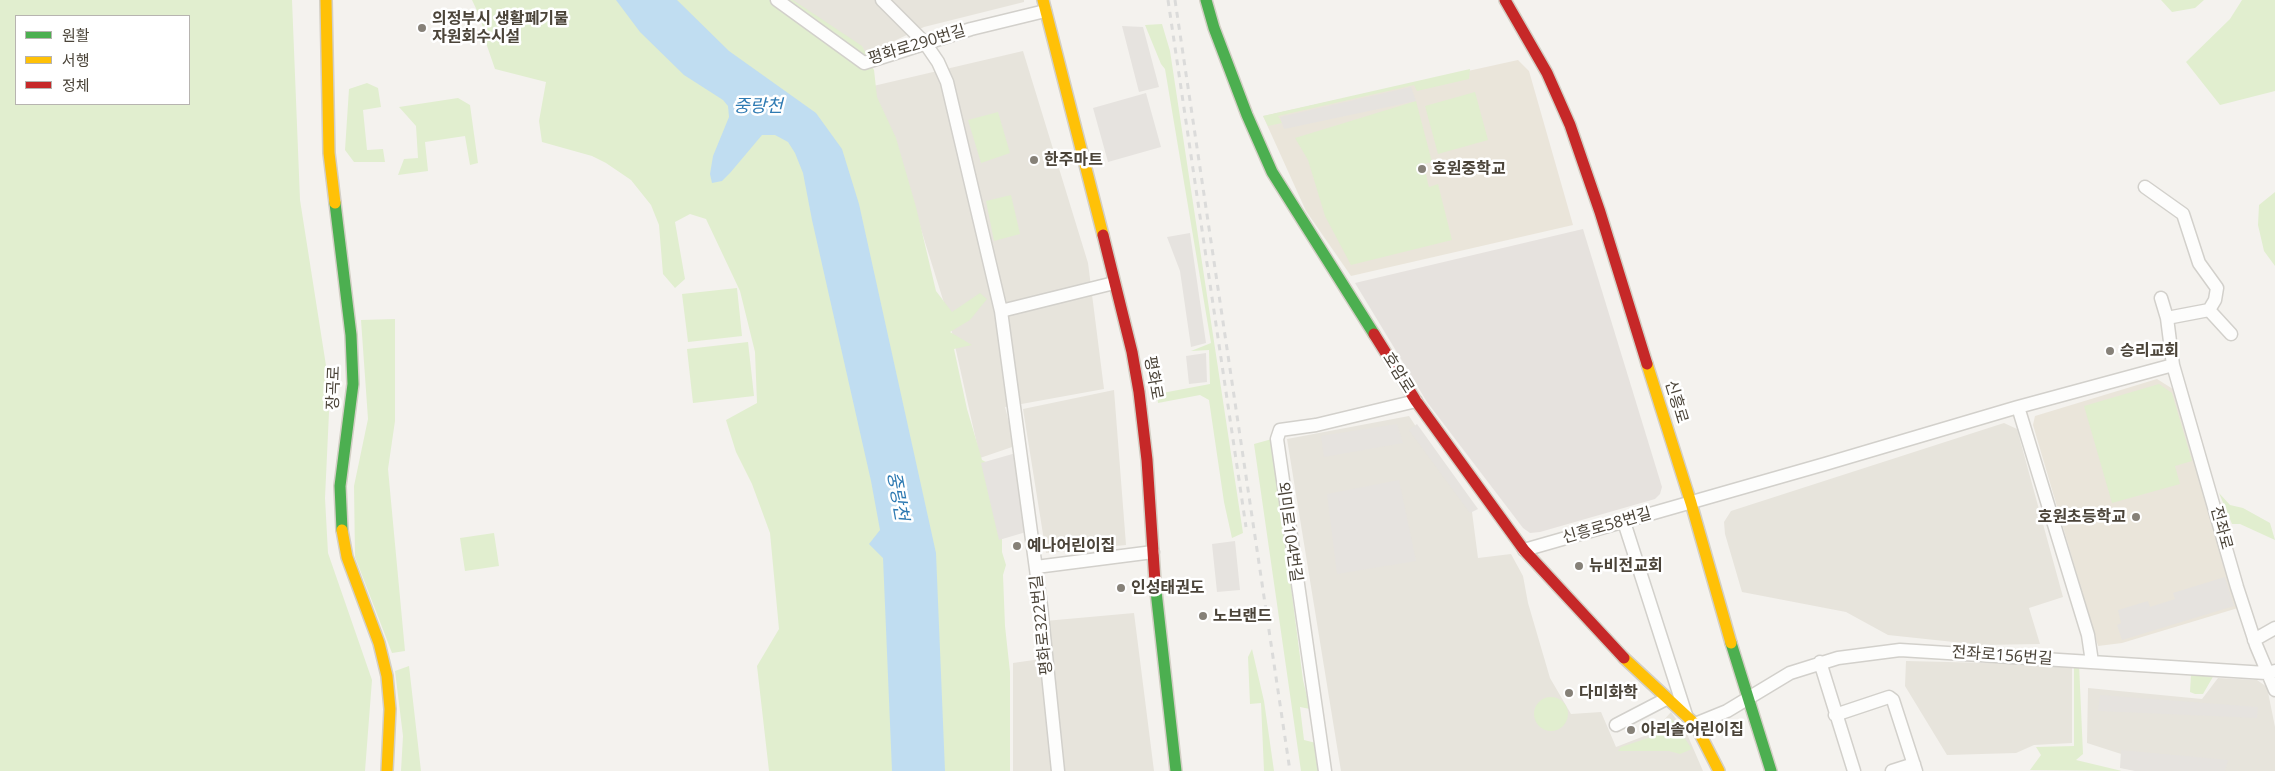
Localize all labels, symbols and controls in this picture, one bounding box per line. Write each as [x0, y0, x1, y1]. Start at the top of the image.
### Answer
place label: 의정부시 생활폐기물 자원회수시설 [432, 9, 569, 47]
legend [15, 15, 190, 105]
street label: 평화로290번길 [866, 21, 968, 69]
marker: 의정부시 생활폐기물 자원회수시설 [416, 22, 428, 34]
text: 원활 [62, 25, 90, 45]
text: 서행 [62, 50, 90, 70]
text: 정체 [62, 75, 90, 95]
water label: 중랑천 [733, 96, 783, 118]
place label: 한주마트 [1044, 150, 1103, 170]
marker: 한주마트 [1028, 154, 1040, 166]
place label: 호원중학교 [1432, 159, 1506, 179]
marker: 호원중학교 [1416, 163, 1428, 175]
place label: 승리교회 [2120, 341, 2179, 361]
marker: 승리교회 [2104, 345, 2116, 357]
street label: 호암로 [1378, 349, 1418, 397]
street label: 평화로 [1140, 355, 1166, 401]
street label: 장곡로 [324, 366, 344, 410]
street label: 신흥로 [1660, 378, 1692, 426]
water label: 중랑천 [882, 470, 912, 522]
street label: 외미로104번길 [1272, 481, 1306, 583]
street label: 신흥로58번길 [1560, 504, 1654, 548]
street label: 전좌로 [2206, 504, 2236, 552]
place label: 호원초등학교 [2038, 507, 2126, 527]
marker: 호원초등학교 [2130, 511, 2142, 523]
place label: 예나어린이집 [1027, 536, 1115, 556]
marker: 예나어린이집 [1011, 540, 1023, 552]
place label: 뉴비전교회 [1589, 556, 1663, 576]
marker: 뉴비전교회 [1573, 560, 1585, 572]
street label: 평화로322번길 [1027, 574, 1057, 676]
place label: 인성태권도 [1131, 578, 1205, 598]
marker: 인성태권도 [1115, 582, 1127, 594]
place label: 노브랜드 [1213, 606, 1272, 626]
marker: 노브랜드 [1197, 610, 1209, 622]
street label: 전좌로156번길 [1951, 643, 2053, 669]
place label: 다미화학 [1579, 683, 1638, 703]
marker: 다미화학 [1563, 687, 1575, 699]
place label: 아리솔어린이집 [1641, 720, 1744, 740]
marker: 아리솔어린이집 [1625, 724, 1637, 736]

